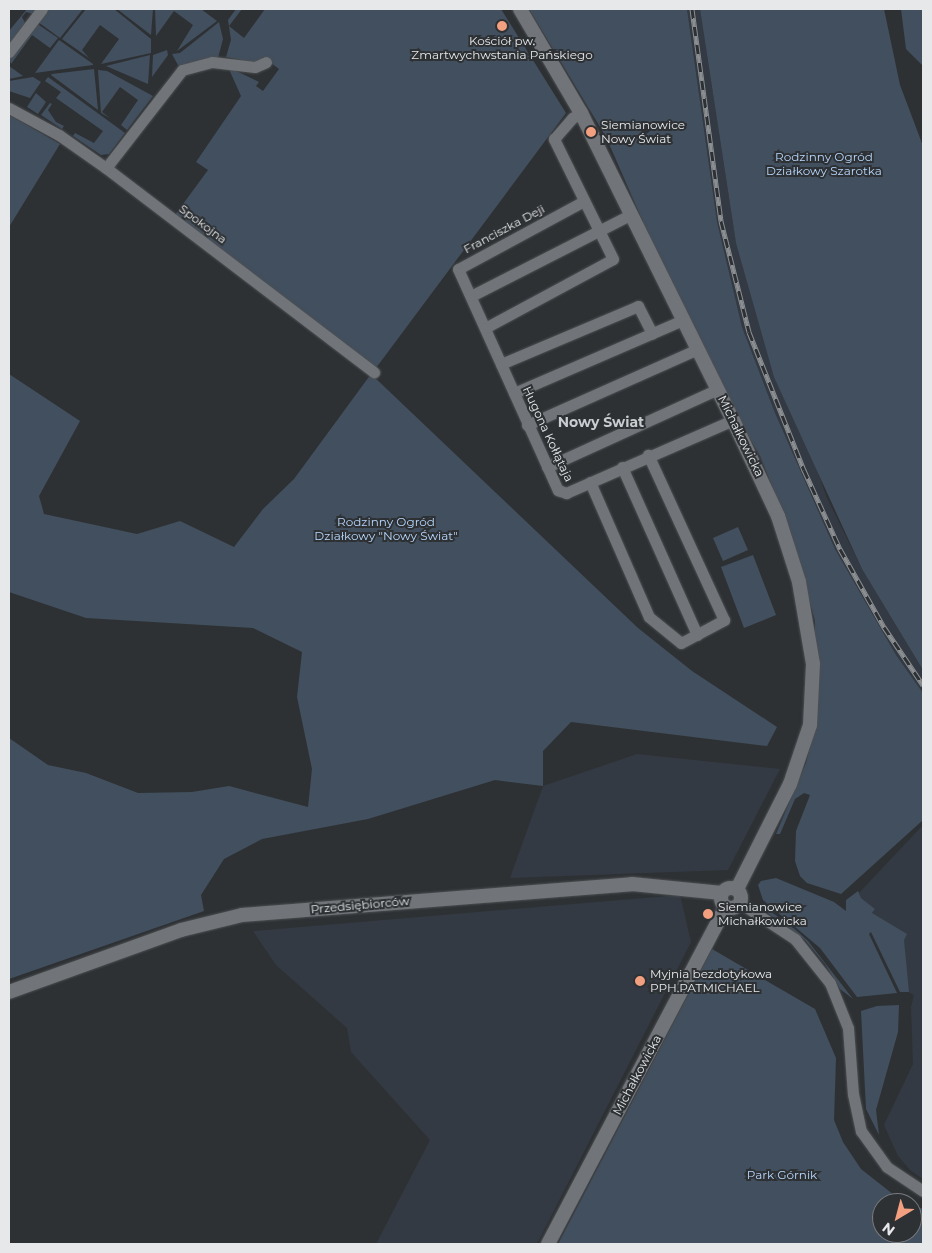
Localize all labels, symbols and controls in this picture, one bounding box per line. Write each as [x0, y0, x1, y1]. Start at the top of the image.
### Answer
marker: Kościół pw. Zmartwychwstania Pańskiego [496, 20, 508, 32]
place label: Kościół pw. Zmartwychwstania Pańskiego [411, 34, 593, 62]
place label: Siemianowice Nowy Świat [601, 118, 685, 146]
marker: Siemianowice Nowy Świat [585, 126, 597, 138]
park label: Rodzinny Ogród Działkowy Szarotka [766, 150, 882, 178]
street label: Spokojna [176, 201, 230, 247]
street label: Franciszka Deji [461, 202, 547, 256]
street label: Hugona Kołłątaja [520, 384, 576, 484]
street label: Michałkowicka [715, 393, 767, 479]
district label: Nowy Świat [558, 414, 644, 430]
park label: Rodzinny Ogród Działkowy "Nowy Świat" [314, 515, 458, 543]
street label: Przedsiębiorców [310, 894, 410, 916]
place label: Siemianowice Michałkowicka [718, 900, 807, 928]
marker: Siemianowice Michałkowicka [702, 908, 714, 920]
place label: Myjnia bezdotykowa PPH.PATMICHAEL [650, 967, 772, 995]
marker: Myjnia bezdotykowa PPH.PATMICHAEL [634, 975, 646, 987]
street label: Michałkowicka [610, 1032, 664, 1118]
park label: Park Górnik [747, 1168, 817, 1182]
north arrow [872, 1193, 922, 1243]
text: N [879, 1219, 899, 1240]

